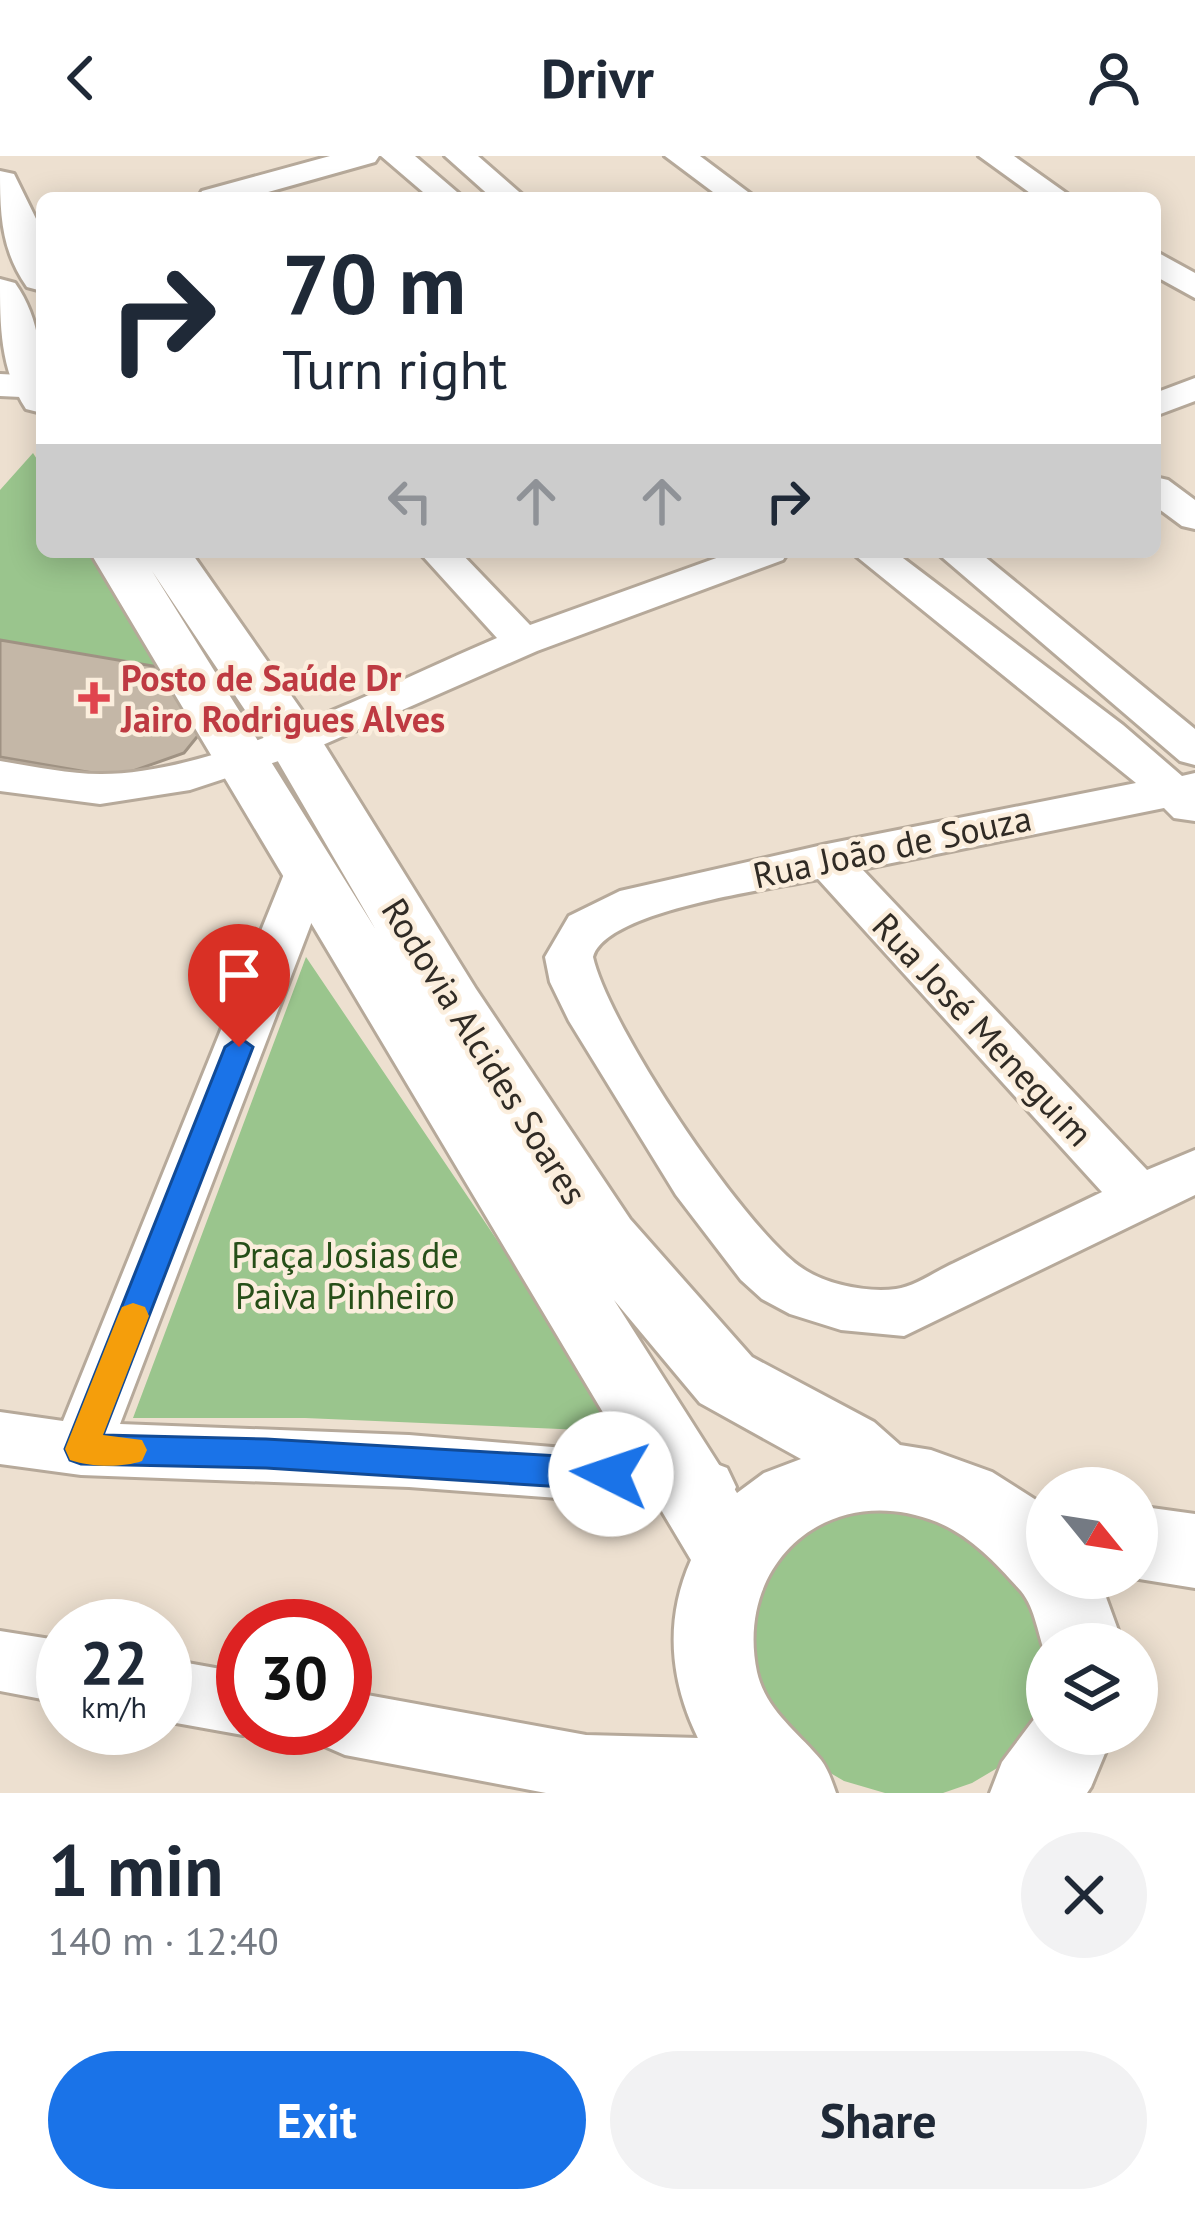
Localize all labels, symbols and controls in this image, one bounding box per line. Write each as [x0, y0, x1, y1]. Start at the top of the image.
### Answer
text: Drivr [541, 43, 654, 113]
icon: back [48, 45, 114, 111]
icon: person [1081, 45, 1147, 111]
text: 70 m [282, 228, 466, 337]
icon: right [84, 240, 240, 396]
text: Turn right [282, 334, 507, 404]
icon: left [377, 468, 443, 534]
icon: ahead [503, 468, 569, 534]
icon: ahead [629, 468, 695, 534]
icon: right [755, 468, 821, 534]
place label: Posto de Saúde Dr Jairo Rodrigues Alves [120, 654, 445, 742]
marker: Posto de Saúde Dr Jairo Rodrigues Alves [78, 682, 110, 714]
street label: Rua João de Souza [748, 794, 1036, 898]
street label: Rodovia Alcides Soares [372, 889, 598, 1213]
street label: Rua José Meneguim [863, 902, 1103, 1156]
pin [188, 924, 290, 1047]
icon: arrive [206, 942, 272, 1008]
park label: Praça Josias de Paiva Pinheiro [231, 1231, 459, 1319]
position arrow [548, 1411, 674, 1537]
north arrow [1026, 1467, 1158, 1599]
map controls [1026, 1467, 1158, 1755]
speed limit sign: 30 [216, 1599, 372, 1755]
text: 22 [80, 1623, 148, 1701]
button: layers [1026, 1623, 1158, 1755]
text: km/h [81, 1687, 147, 1726]
text: 1 min [48, 1823, 224, 1916]
button: close [1021, 1832, 1147, 1958]
text: 140 m · 12:40 [48, 1915, 279, 1966]
button: Exit [48, 2051, 586, 2189]
button: Share [610, 2051, 1147, 2189]

